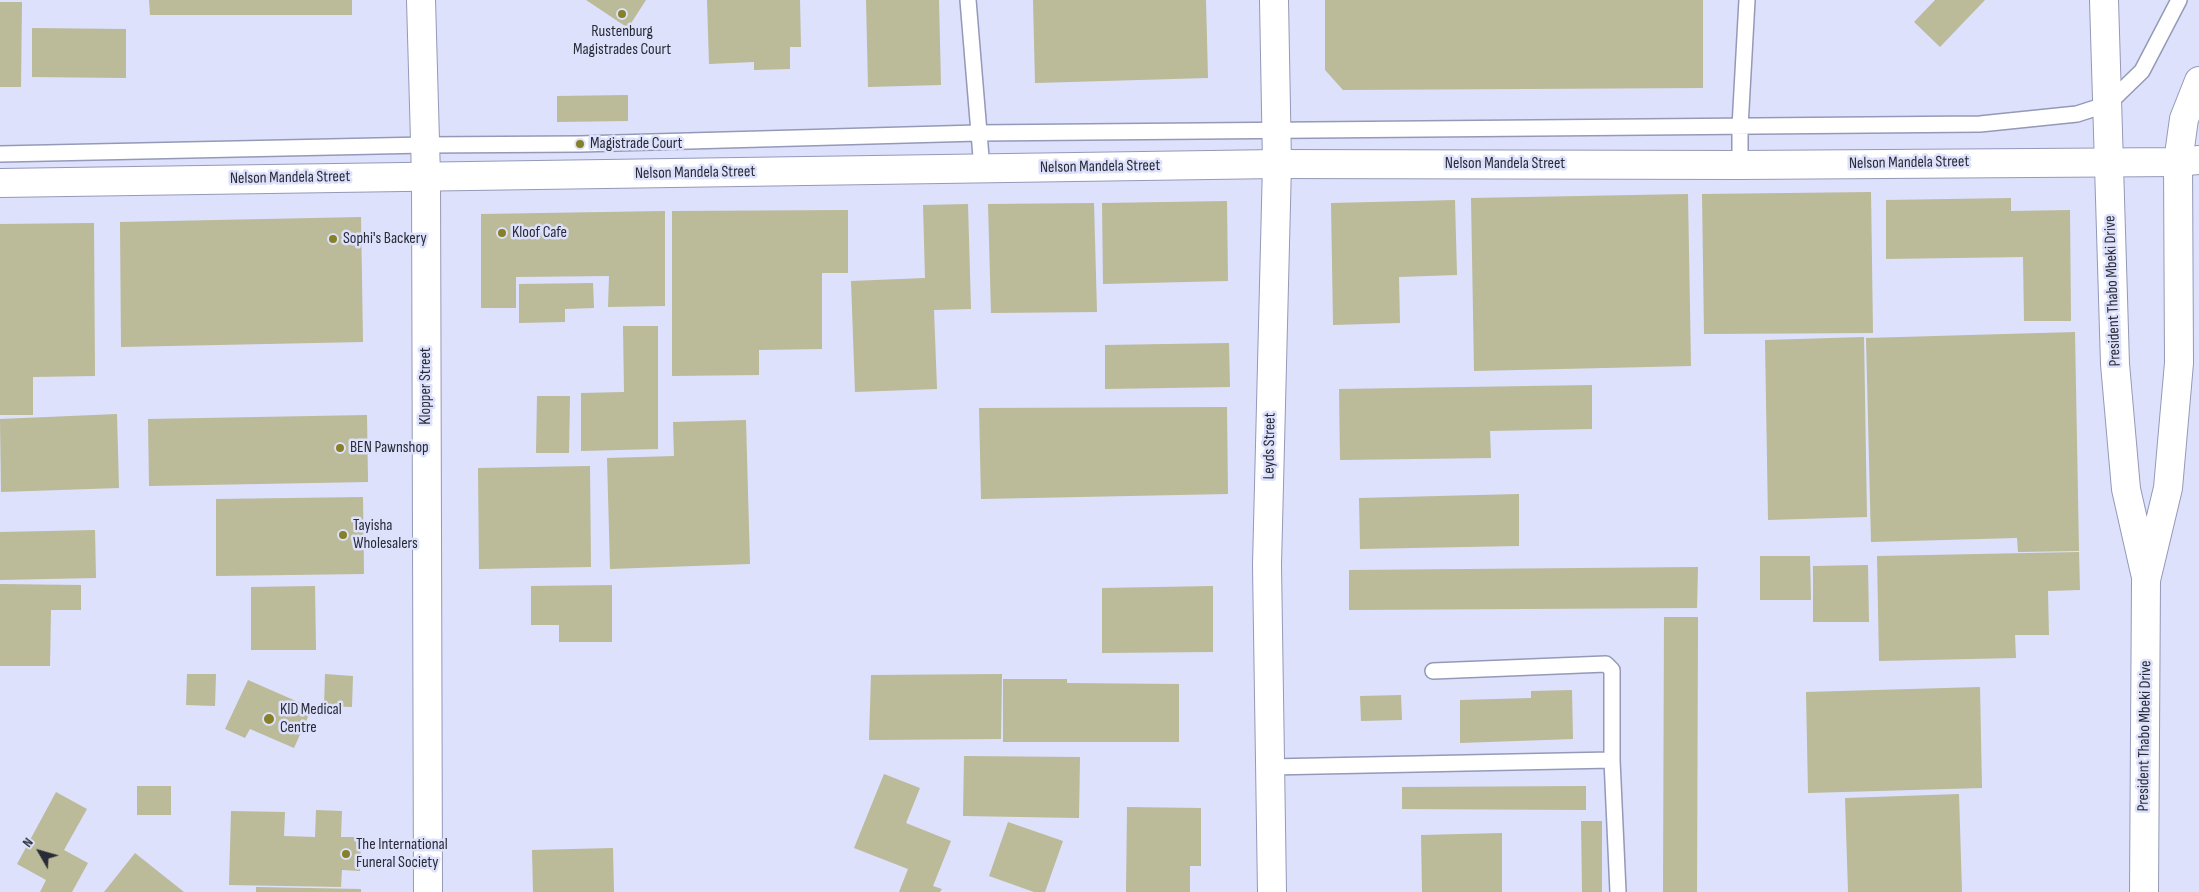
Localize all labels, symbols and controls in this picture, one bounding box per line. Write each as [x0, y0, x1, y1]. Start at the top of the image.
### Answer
marker: Rustenburg Magistrades Court [616, 8, 628, 20]
place label: Rustenburg Magistrades Court [573, 22, 671, 60]
place label: Magistrade Court [590, 134, 682, 154]
marker: Magistrade Court [574, 138, 586, 150]
street label: Nelson Mandela Street [1849, 152, 1969, 174]
street label: Nelson Mandela Street [1445, 154, 1565, 174]
street label: Nelson Mandela Street [1040, 156, 1160, 178]
street label: Nelson Mandela Street [635, 162, 755, 184]
street label: Nelson Mandela Street [230, 167, 350, 189]
street label: President Thabo Mbeki Drive [2101, 215, 2125, 367]
place label: Kloof Cafe [512, 223, 567, 243]
marker: Kloof Cafe [496, 227, 508, 239]
place label: Sophi's Backery [343, 229, 427, 249]
marker: Sophi's Backery [327, 233, 339, 245]
street label: Klopper Street [416, 347, 436, 425]
street label: Leyds Street [1260, 412, 1280, 480]
place label: BEN Pawnshop [350, 438, 429, 458]
marker: BEN Pawnshop [334, 442, 346, 454]
place label: Tayisha Wholesalers [353, 516, 418, 554]
marker: Tayisha Wholesalers [337, 529, 349, 541]
street label: President Thabo Mbeki Drive [2134, 660, 2156, 812]
place label: KID Medical Centre [280, 700, 342, 738]
marker: KID Medical Centre [262, 712, 276, 726]
north arrow [15, 827, 65, 877]
text: N [19, 834, 37, 851]
place label: The International Funeral Society [356, 835, 448, 873]
marker: The International Funeral Society [340, 848, 352, 860]

